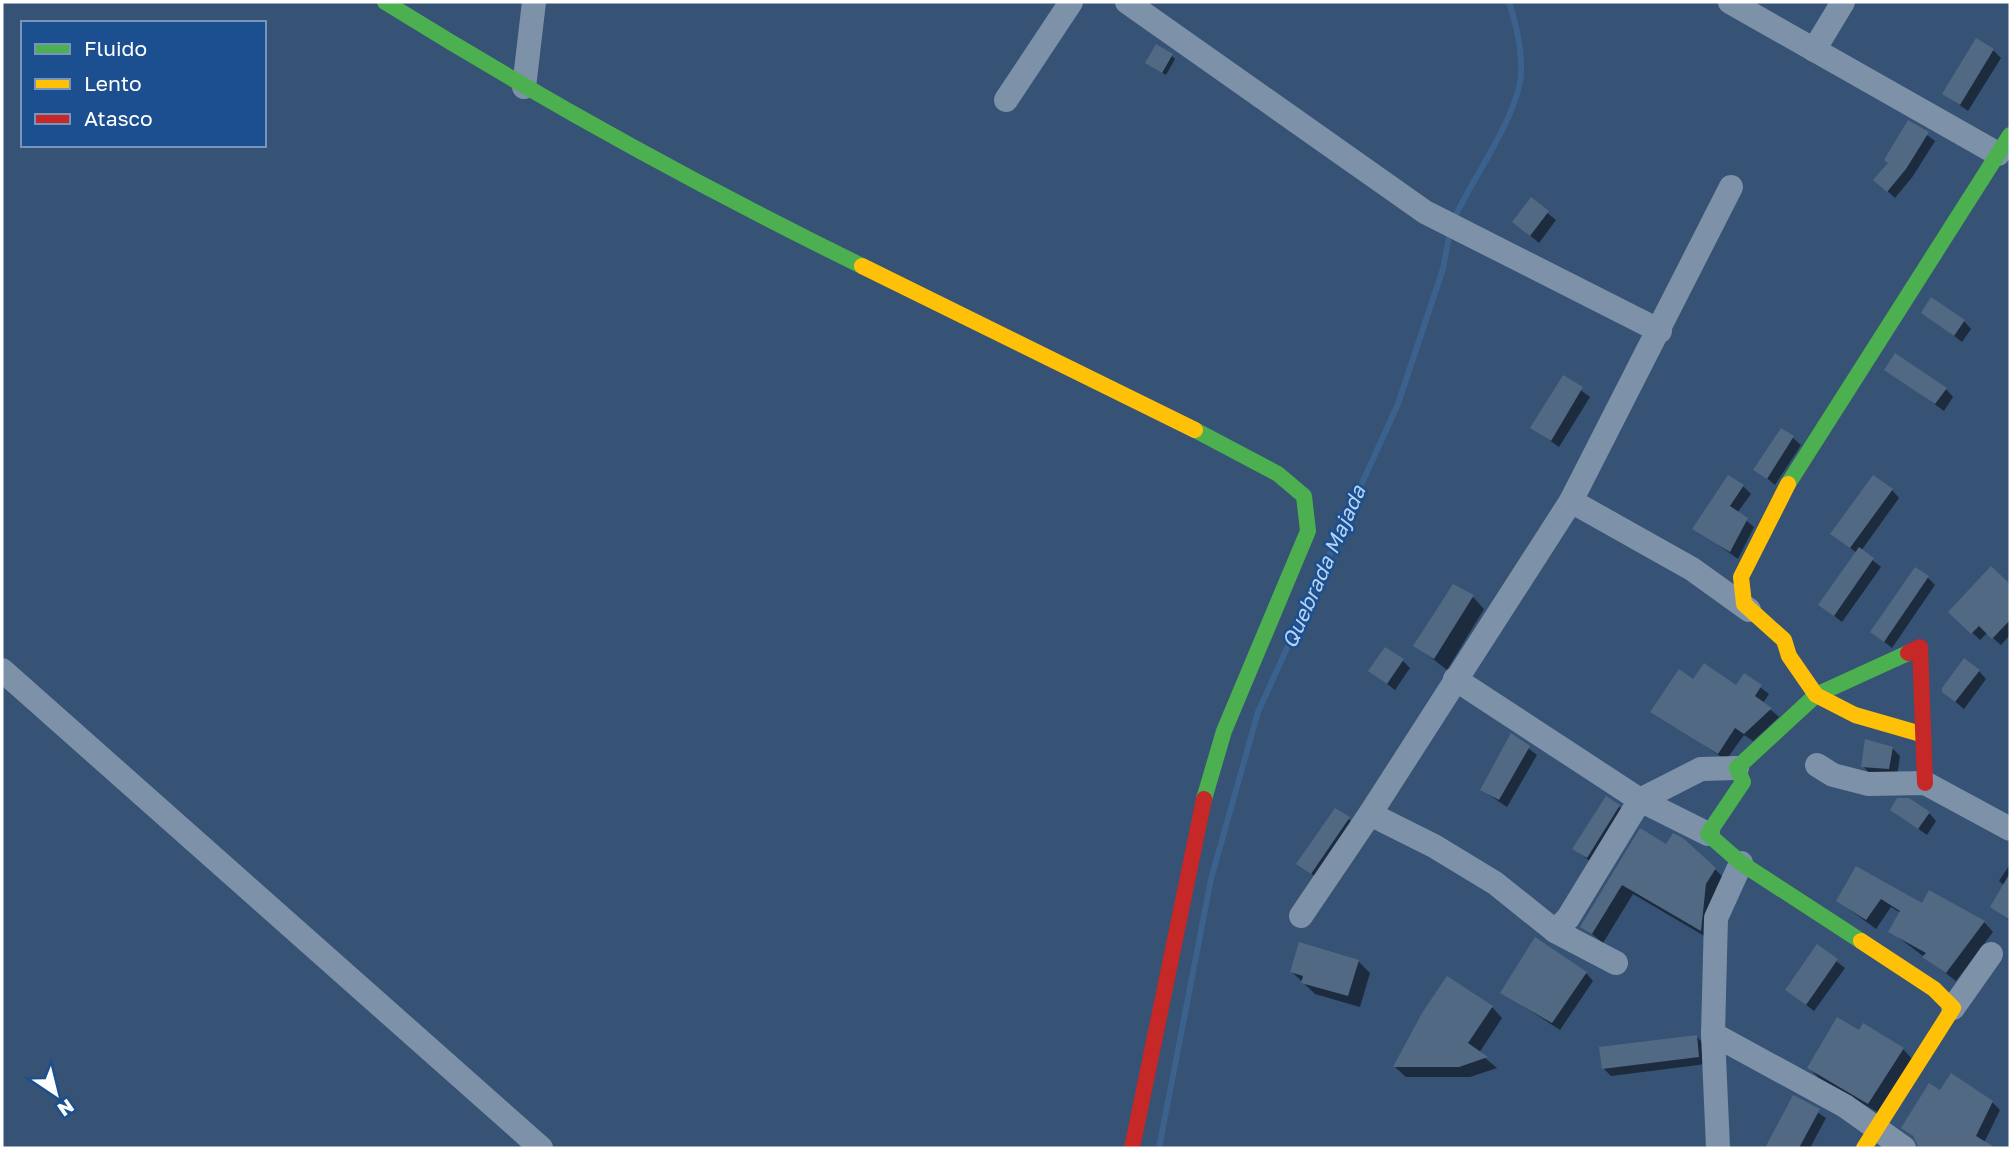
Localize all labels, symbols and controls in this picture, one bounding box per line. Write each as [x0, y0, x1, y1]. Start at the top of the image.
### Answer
legend [21, 21, 266, 147]
text: Fluido [84, 35, 147, 61]
text: Lento [84, 70, 142, 96]
text: Atasco [84, 105, 153, 131]
water label: Quebrada Majada [1276, 480, 1371, 652]
north arrow [21, 1059, 91, 1129]
text: N [54, 1095, 79, 1122]

